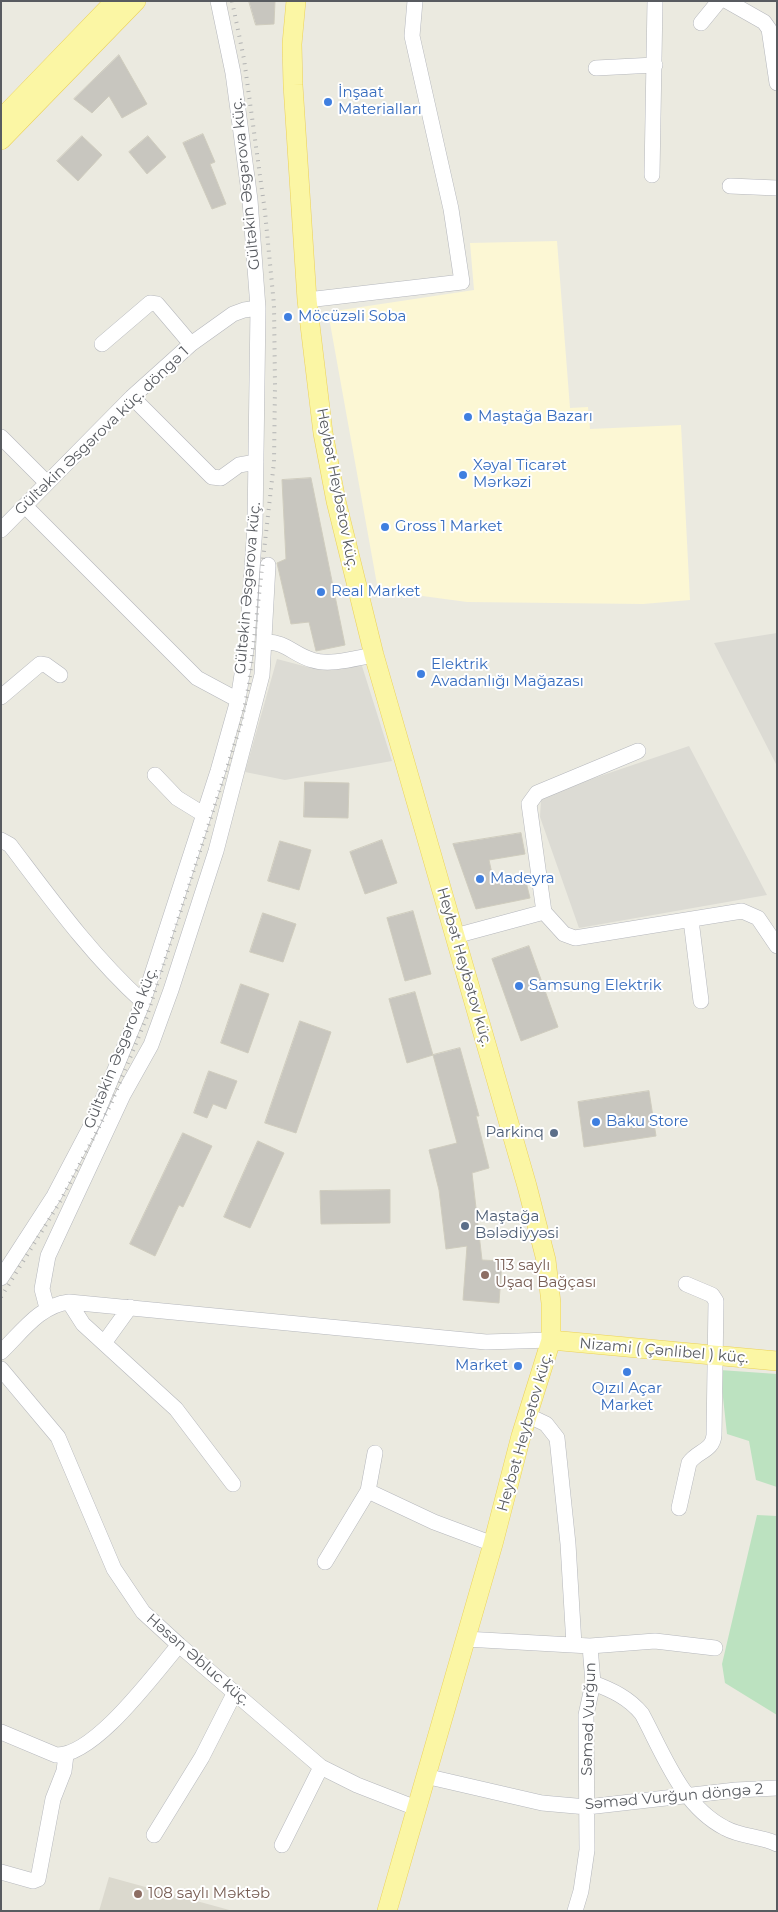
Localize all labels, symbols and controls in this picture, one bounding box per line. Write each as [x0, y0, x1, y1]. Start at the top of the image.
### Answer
place label: İnşaat Materialları [338, 84, 422, 119]
marker: İnşaat Materialları [322, 96, 334, 108]
street label: Gültəkin Əsgərova küç. [228, 97, 264, 271]
place label: Möcüzəli Soba [298, 308, 406, 326]
marker: Möcüzəli Soba [282, 311, 294, 323]
street label: Gültəkin Əsgərova küç. döngə 1 [11, 343, 193, 519]
street label: Heybət Heybətov küç. [312, 406, 362, 572]
place label: Maştağa Bazarı [478, 408, 593, 426]
marker: Maştağa Bazarı [462, 411, 474, 423]
place label: Xəyal Ticarət Mərkəzi [473, 457, 567, 492]
marker: Xəyal Ticarət Mərkəzi [457, 469, 469, 481]
street label: Gültəkin Əsgərova küç. [232, 501, 264, 675]
place label: Gross 1 Market [395, 518, 503, 536]
marker: Gross 1 Market [379, 521, 391, 533]
place label: Real Market [331, 583, 420, 601]
marker: Real Market [315, 586, 327, 598]
place label: Elektrik Avadanlığı Mağazası [431, 656, 584, 691]
marker: Elektrik Avadanlığı Mağazası [415, 668, 427, 680]
place label: Madeyra [490, 870, 555, 888]
marker: Madeyra [474, 873, 486, 885]
street label: Heybət Heybətov küç. [433, 885, 495, 1049]
street label: Gültəkin Əsgərova küç. [80, 964, 162, 1132]
place label: Samsung Elektrik [529, 977, 662, 995]
marker: Samsung Elektrik [513, 980, 525, 992]
place label: Baku Store [606, 1113, 688, 1131]
marker: Baku Store [590, 1116, 602, 1128]
place label: Parkinq [485, 1124, 544, 1142]
marker: Parkinq [548, 1127, 560, 1139]
place label: Maştağa Bələdiyyəsi [475, 1208, 559, 1243]
marker: Maştağa Bələdiyyəsi [459, 1220, 471, 1232]
place label: 113 saylı Uşaq Bağçası [495, 1257, 596, 1292]
marker: 113 saylı Uşaq Bağçası [479, 1269, 491, 1281]
street label: Nizami ( Çənlibel ) küç. [579, 1335, 749, 1367]
street label: Heybət Heybətov küç. [494, 1350, 556, 1514]
place label: Market [455, 1357, 508, 1375]
marker: Market [512, 1360, 524, 1372]
marker: Qızıl Açar Market [621, 1366, 633, 1378]
place label: Qızıl Açar Market [592, 1380, 662, 1415]
street label: Həsən Əbluc küç. [142, 1610, 254, 1710]
street label: Səməd Vurğun [578, 1662, 600, 1776]
street label: Səməd Vurğun döngə 2 [584, 1780, 764, 1814]
place label: 108 saylı Məktəb [148, 1885, 270, 1903]
marker: 108 saylı Məktəb [132, 1888, 144, 1900]

